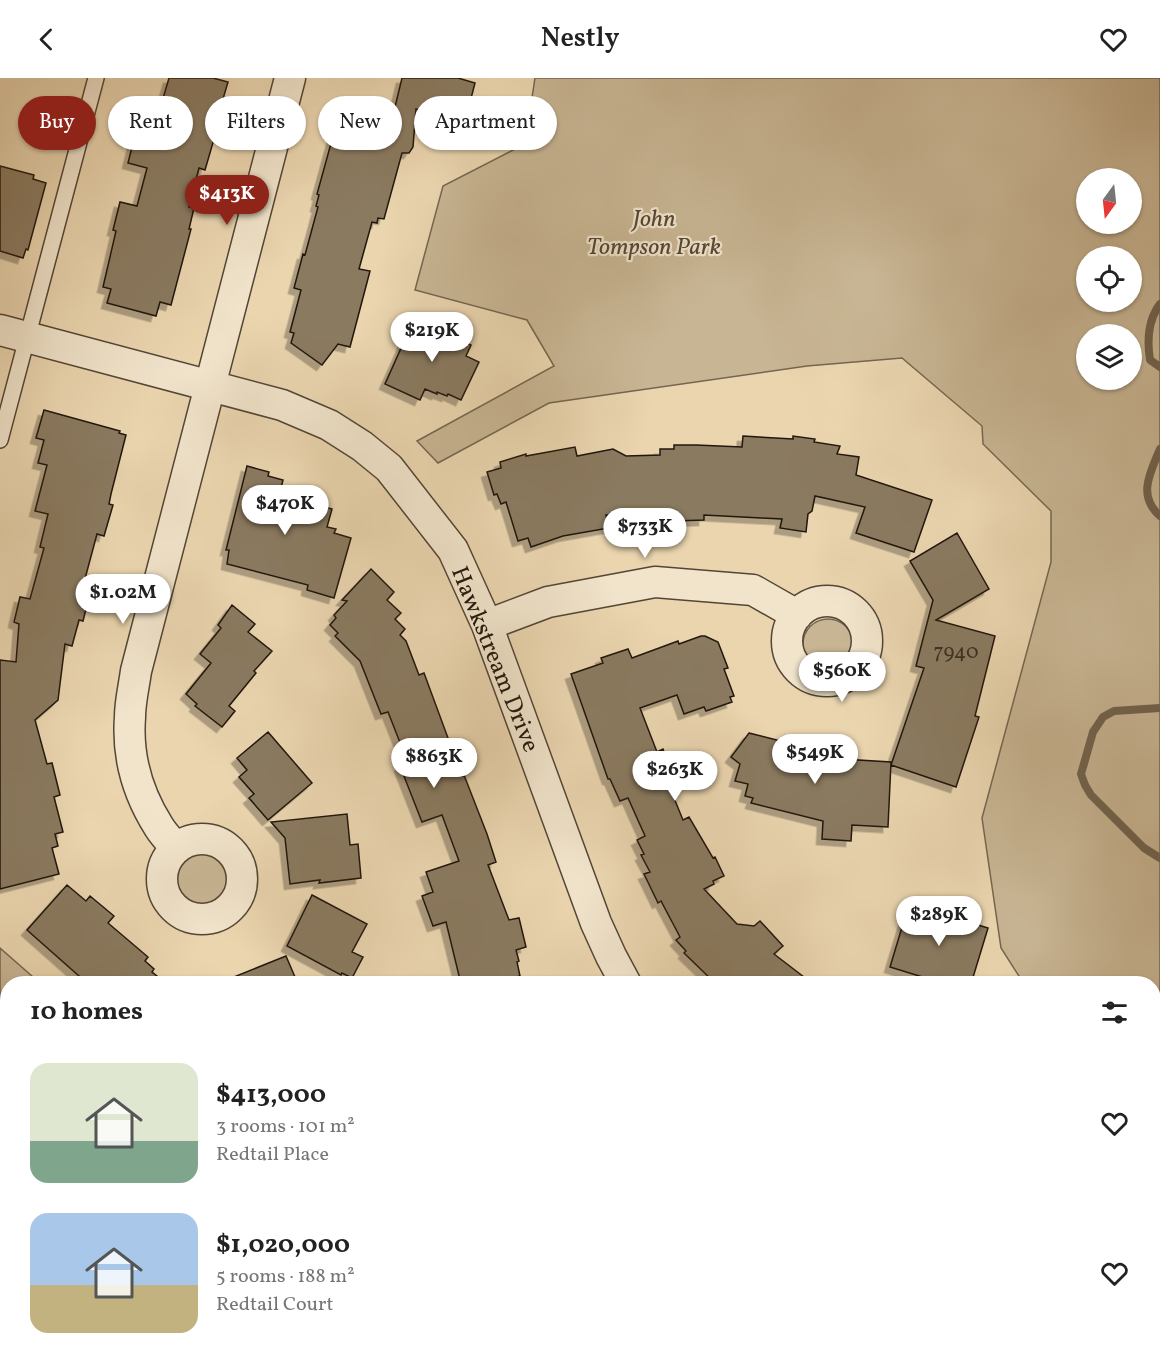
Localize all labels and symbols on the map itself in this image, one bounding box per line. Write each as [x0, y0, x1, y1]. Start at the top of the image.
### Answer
north arrow [1076, 168, 1142, 234]
pin: $413K [185, 175, 269, 226]
park label: John Tompson Park [587, 203, 721, 265]
pin: $219K [390, 312, 474, 363]
pin: $470K [243, 485, 327, 536]
pin: $733K [603, 508, 687, 559]
street label: Hawkstream Drive [441, 562, 547, 758]
pin: $1.02M [74, 574, 172, 625]
house number: 7940 [933, 638, 979, 667]
pin: $560K [800, 652, 884, 703]
pin: $549K [773, 734, 857, 785]
pin: $863K [392, 738, 476, 789]
pin: $263K [633, 751, 717, 802]
pin: $289K [897, 896, 981, 947]

